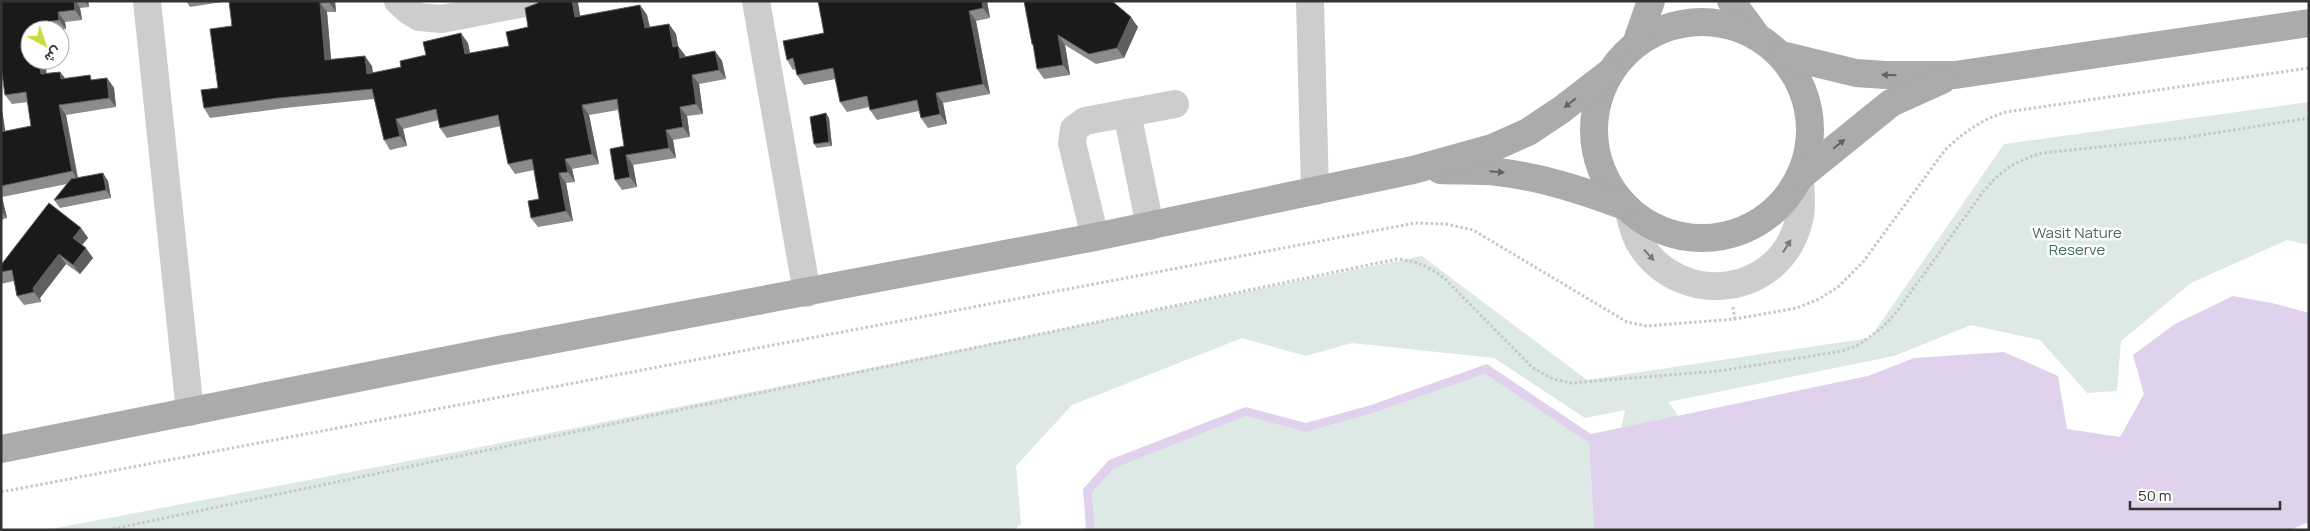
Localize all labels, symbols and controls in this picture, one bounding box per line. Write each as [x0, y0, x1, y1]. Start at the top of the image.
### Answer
north arrow [20, 20, 70, 70]
text: ش [41, 43, 66, 68]
one-way arrow [1881, 71, 1897, 79]
one-way arrow [1564, 98, 1577, 109]
one-way arrow [1833, 139, 1846, 150]
one-way arrow [1489, 169, 1505, 177]
park label: Wasit Nature Reserve [2032, 222, 2122, 260]
one-way arrow [1782, 239, 1791, 252]
one-way arrow [1643, 249, 1655, 261]
scale bar [2130, 478, 2280, 510]
text: 50 m [2138, 485, 2172, 506]

